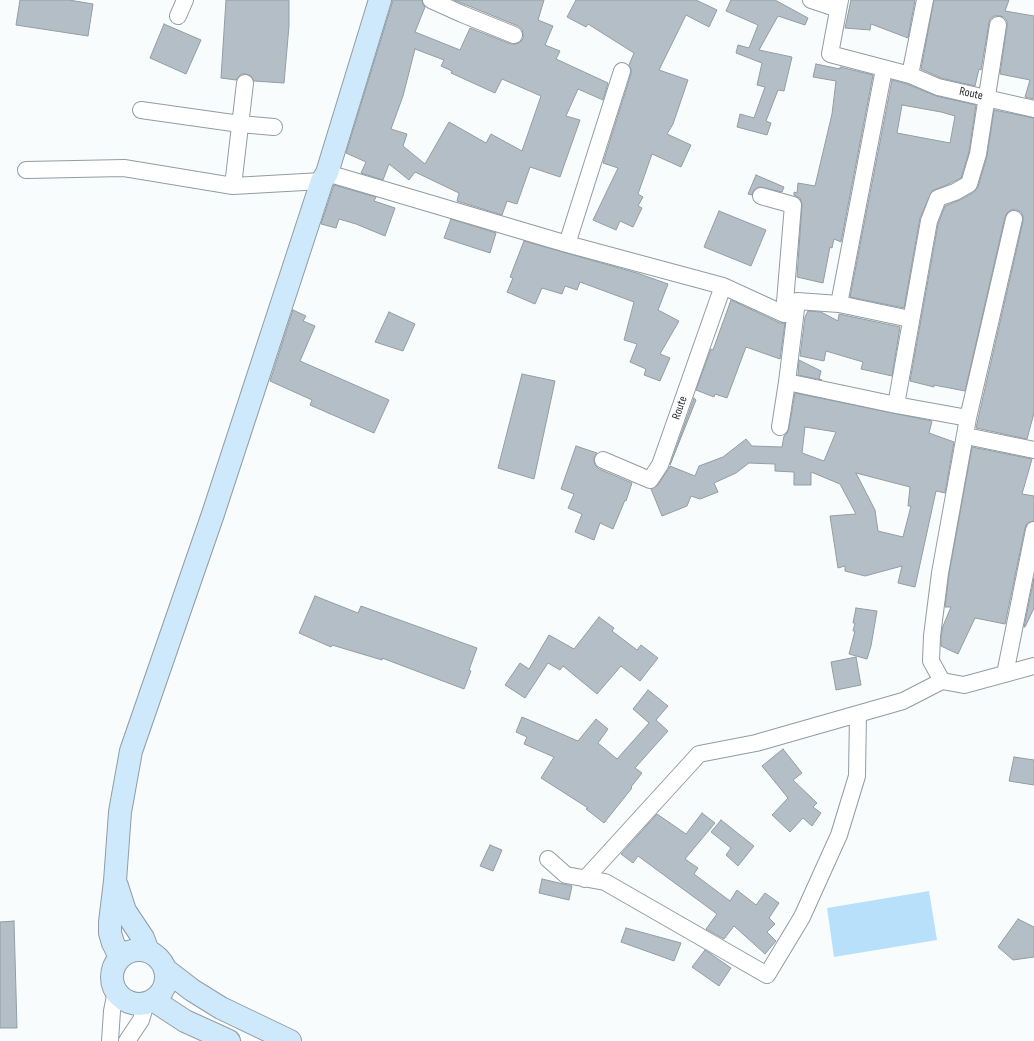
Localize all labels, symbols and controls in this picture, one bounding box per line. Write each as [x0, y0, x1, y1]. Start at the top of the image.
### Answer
street label: Route [958, 84, 984, 104]
street label: Route [669, 394, 691, 422]

